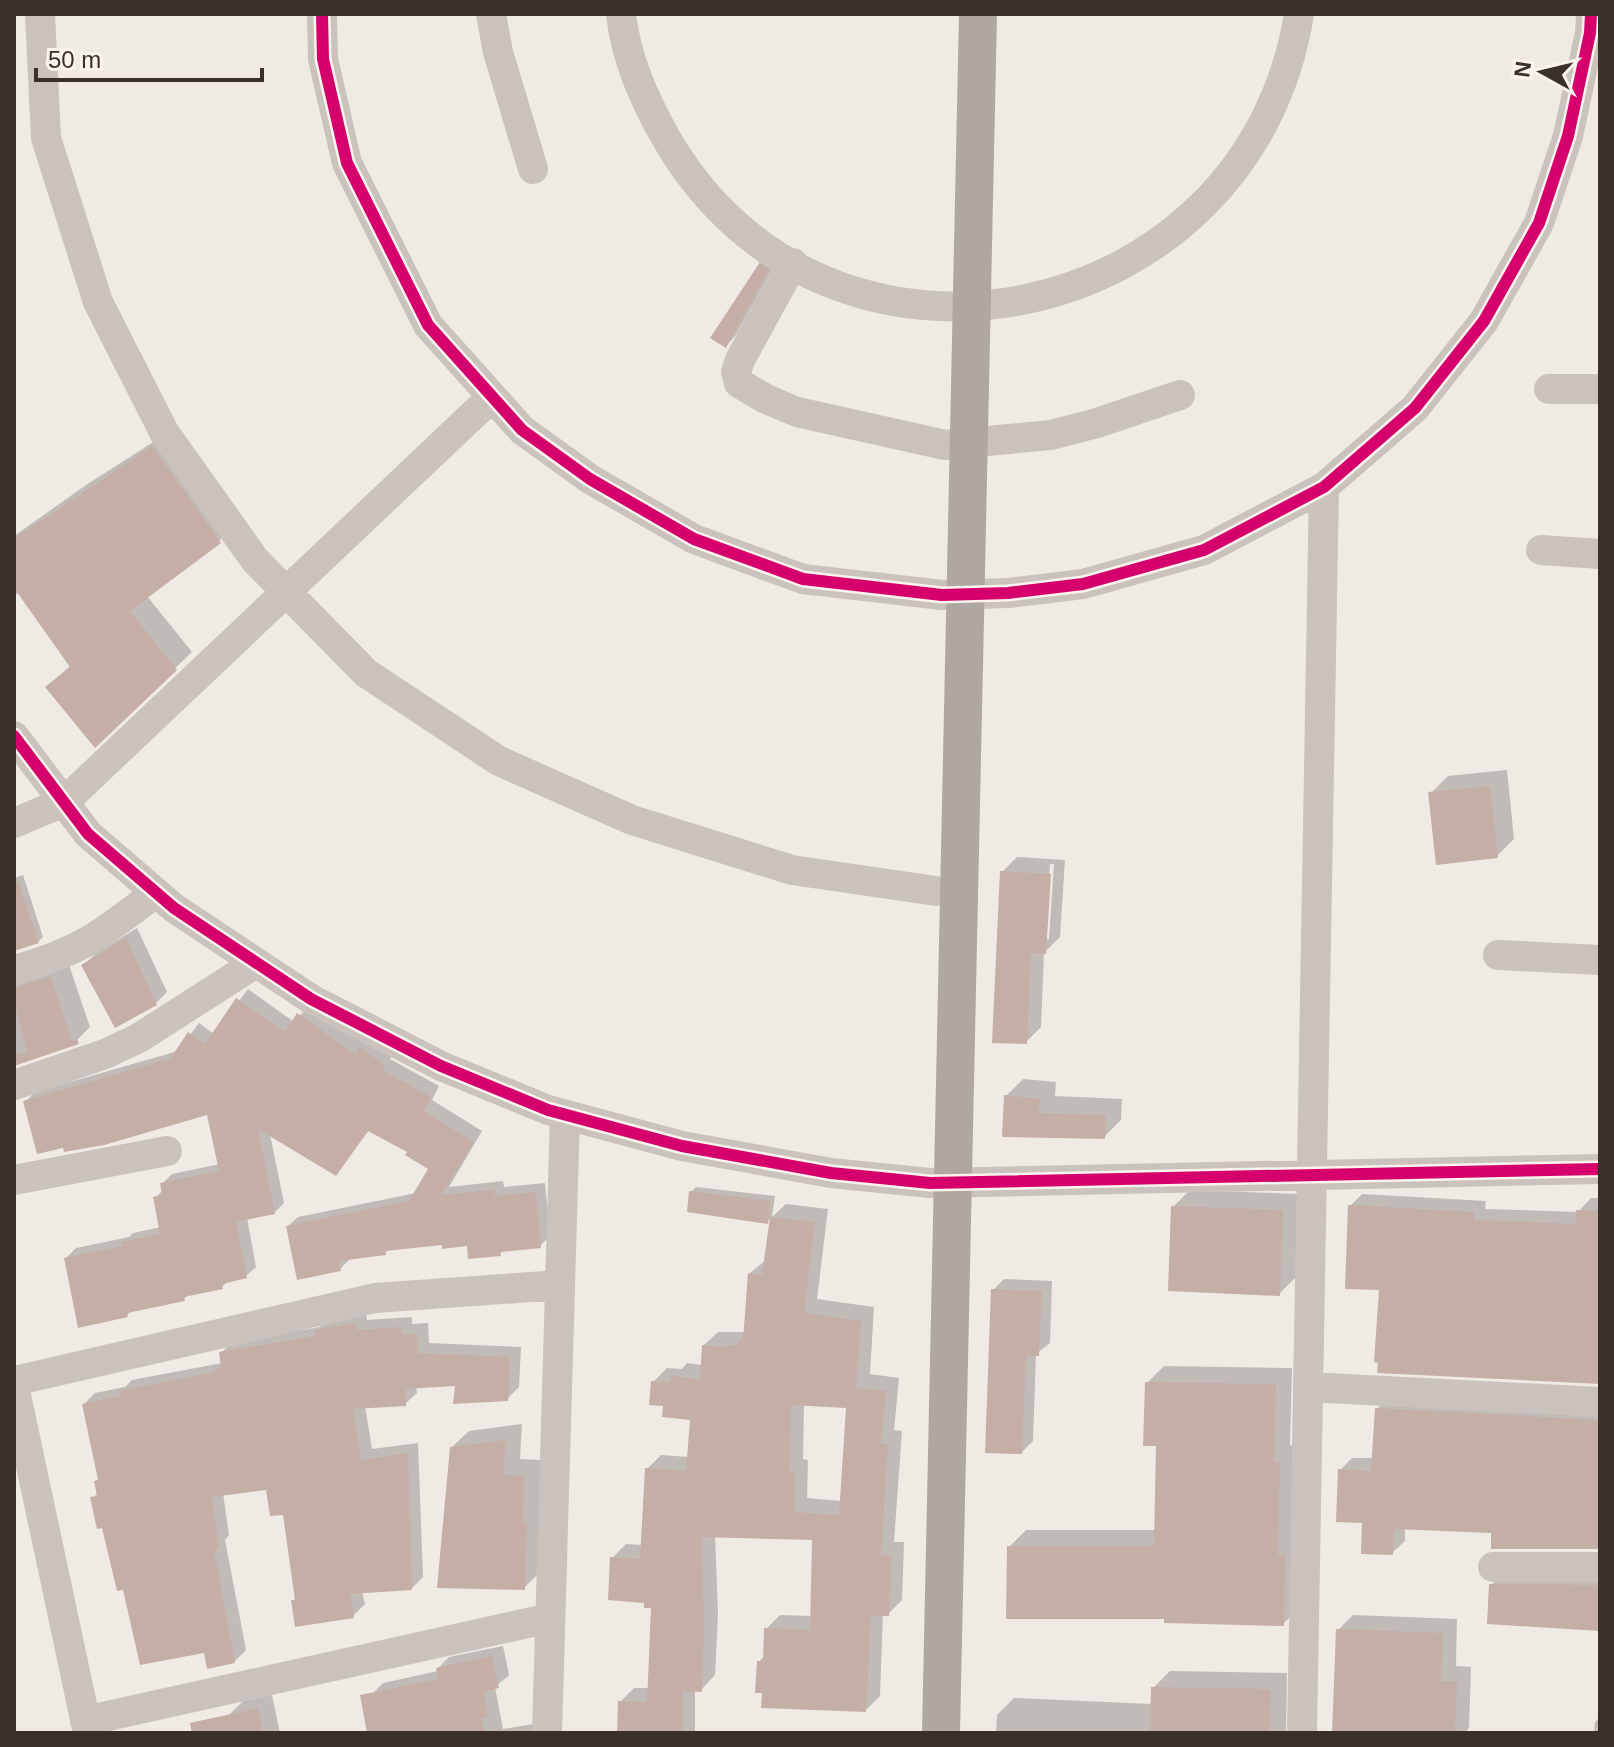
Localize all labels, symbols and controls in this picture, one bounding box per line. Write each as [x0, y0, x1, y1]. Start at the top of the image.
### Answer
scale bar [36, 32, 262, 82]
north arrow [1502, 32, 1582, 112]
text: 50 m [48, 46, 101, 73]
text: N [1509, 60, 1536, 79]

